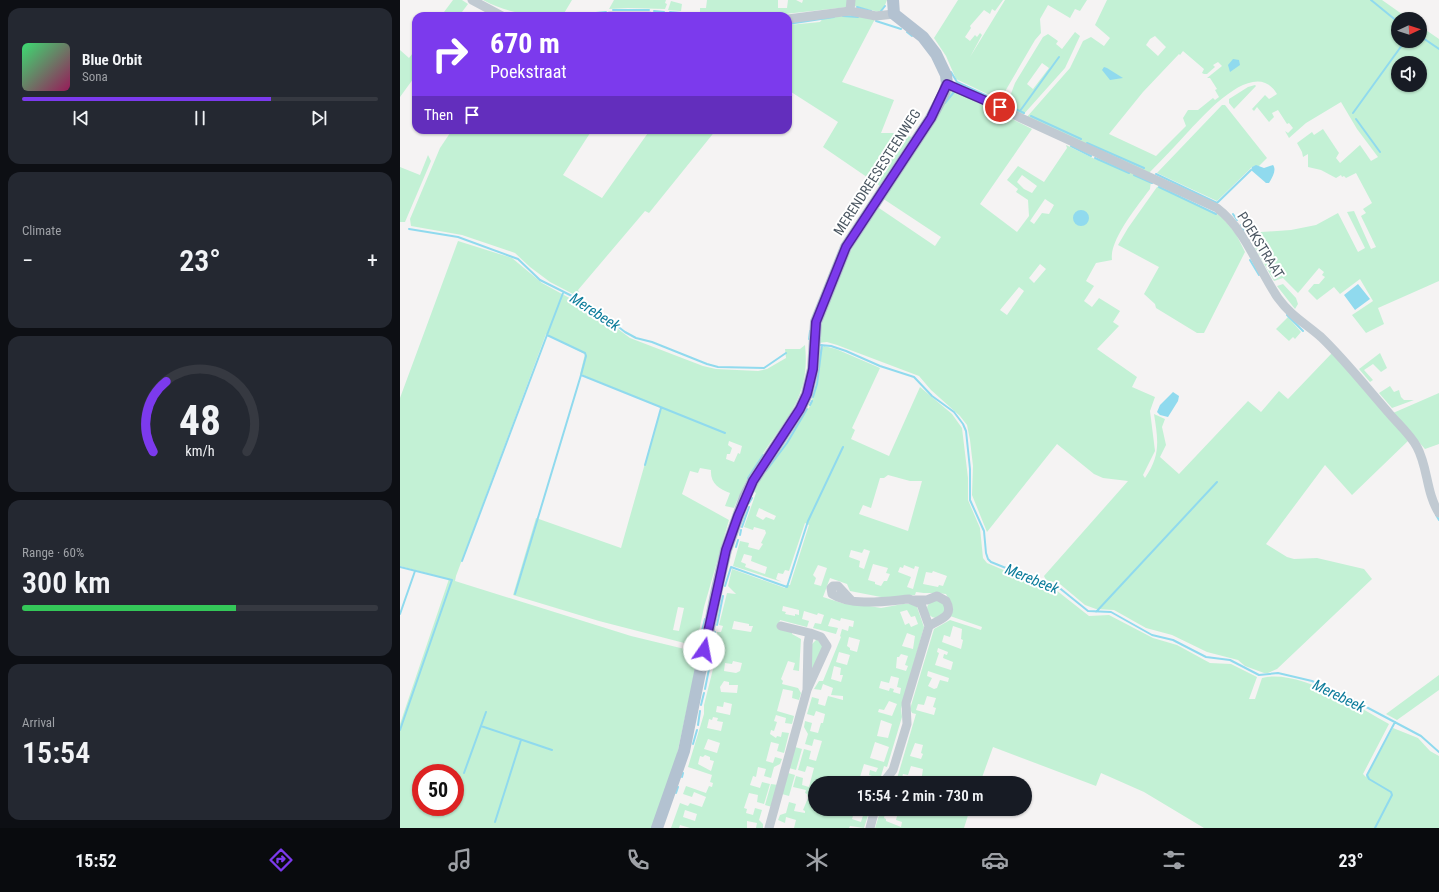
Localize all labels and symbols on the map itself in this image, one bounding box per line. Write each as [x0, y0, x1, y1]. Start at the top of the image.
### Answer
north arrow [1391, 12, 1427, 48]
pin [983, 90, 1017, 124]
street label: MERENDREESESTEENWEG [830, 106, 924, 238]
street label: POEKSTRAAT [1234, 209, 1288, 281]
water label: Merebeek [566, 289, 624, 335]
water label: Merebeek [1003, 560, 1062, 598]
position arrow [683, 629, 725, 671]
water label: Merebeek [1310, 676, 1369, 717]
speed limit sign: 50 [412, 764, 464, 816]

